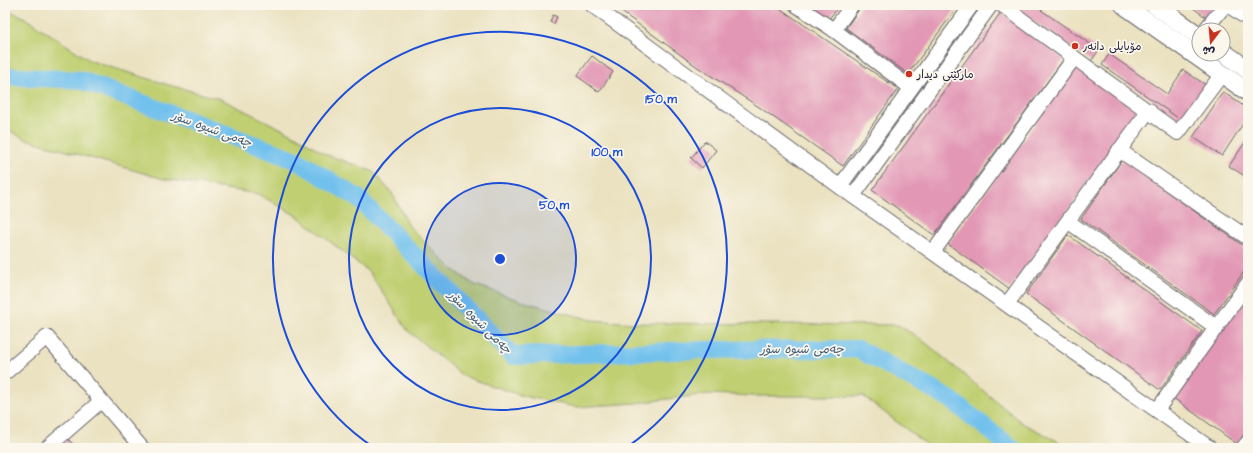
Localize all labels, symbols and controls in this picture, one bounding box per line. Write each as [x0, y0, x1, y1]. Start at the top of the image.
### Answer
north arrow [1191, 22, 1231, 62]
place label: مۆبایلی دانەر [1082, 39, 1141, 54]
marker: مۆبایلی دانەر [1070, 41, 1080, 51]
text: ش [1200, 42, 1216, 60]
place label: مارکێتی دیدار [916, 67, 974, 82]
marker: مارکێتی دیدار [904, 69, 914, 79]
text: 150 m [645, 91, 678, 108]
water label: چەمی شیوە سۆر [168, 107, 255, 152]
text: 100 m [592, 144, 623, 161]
text: 50 m [539, 197, 570, 214]
centre of rings [493, 252, 507, 266]
water label: چەمی شیوە سۆر [443, 286, 516, 358]
water label: چەمی شیوە سۆر [758, 341, 844, 358]

